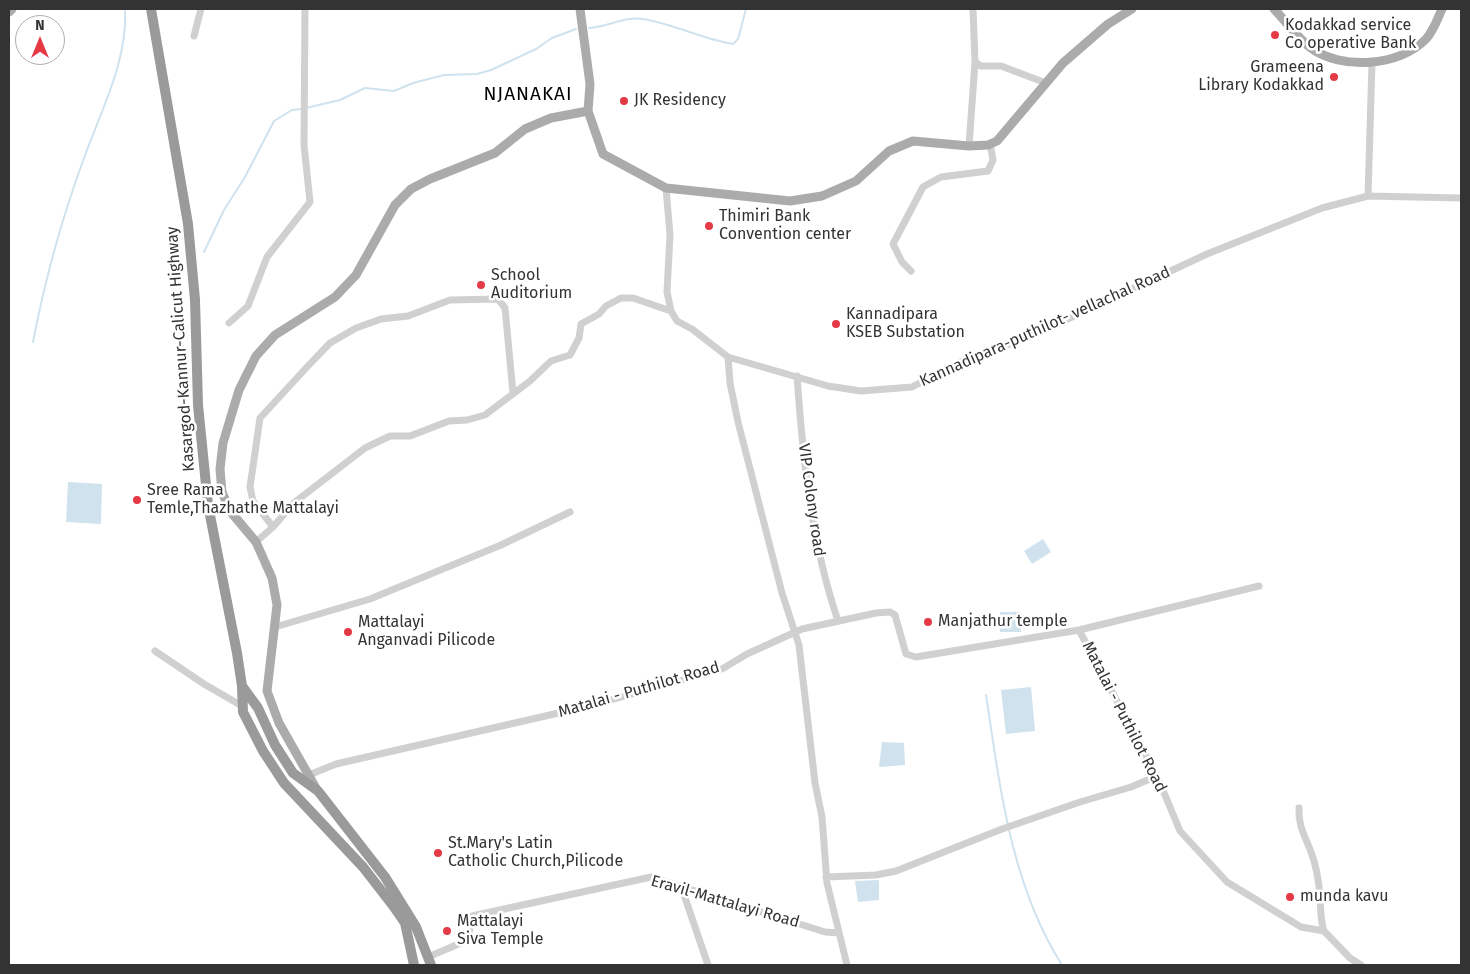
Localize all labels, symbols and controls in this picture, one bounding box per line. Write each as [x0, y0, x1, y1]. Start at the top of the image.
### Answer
north arrow [15, 15, 65, 65]
place label: Kodakkad service Co operative Bank [1285, 16, 1416, 54]
text: N [35, 17, 45, 34]
marker: Kodakkad service Co operative Bank [1269, 29, 1281, 41]
place label: Grameena Library Kodakkad [1198, 58, 1324, 96]
marker: Grameena Library Kodakkad [1328, 71, 1340, 83]
district label: NJANAKAI [482, 84, 574, 106]
place label: JK Residency [634, 91, 726, 111]
marker: JK Residency [618, 95, 630, 107]
place label: Thimiri Bank Convention center [719, 207, 851, 245]
marker: Thimiri Bank Convention center [703, 220, 715, 232]
street label: Kasargod-Kannur-Calicut Highway [163, 226, 199, 472]
street label: Kannadipara-puthilot- vellachal Road [917, 263, 1173, 391]
place label: School Auditorium [491, 266, 572, 304]
marker: School Auditorium [475, 279, 487, 291]
place label: Kannadipara KSEB Substation [846, 305, 965, 343]
marker: Kannadipara KSEB Substation [830, 318, 842, 330]
street label: VIP Colony road [794, 442, 828, 558]
place label: Sree Rama Temle,Thazhathe Mattalayi [147, 481, 339, 519]
marker: Sree Rama Temle,Thazhathe Mattalayi [131, 494, 143, 506]
place label: Manjathur temple [938, 612, 1067, 632]
place label: Mattalayi Anganvadi Pilicode [358, 613, 495, 651]
marker: Manjathur temple [922, 616, 934, 628]
marker: Mattalayi Anganvadi Pilicode [342, 626, 354, 638]
street label: Matalai - Puthilot Road [1078, 638, 1170, 796]
street label: Matalai - Puthilot Road [556, 658, 722, 722]
place label: St.Mary's Latin Catholic Church,Pilicode [448, 834, 623, 872]
marker: St.Mary's Latin Catholic Church,Pilicode [432, 847, 444, 859]
street label: Eravil-Mattalayi Road [649, 872, 801, 932]
place label: munda kavu [1300, 887, 1389, 907]
marker: munda kavu [1284, 891, 1296, 903]
place label: Mattalayi Siva Temple [457, 912, 543, 950]
marker: Mattalayi Siva Temple [441, 925, 453, 937]

